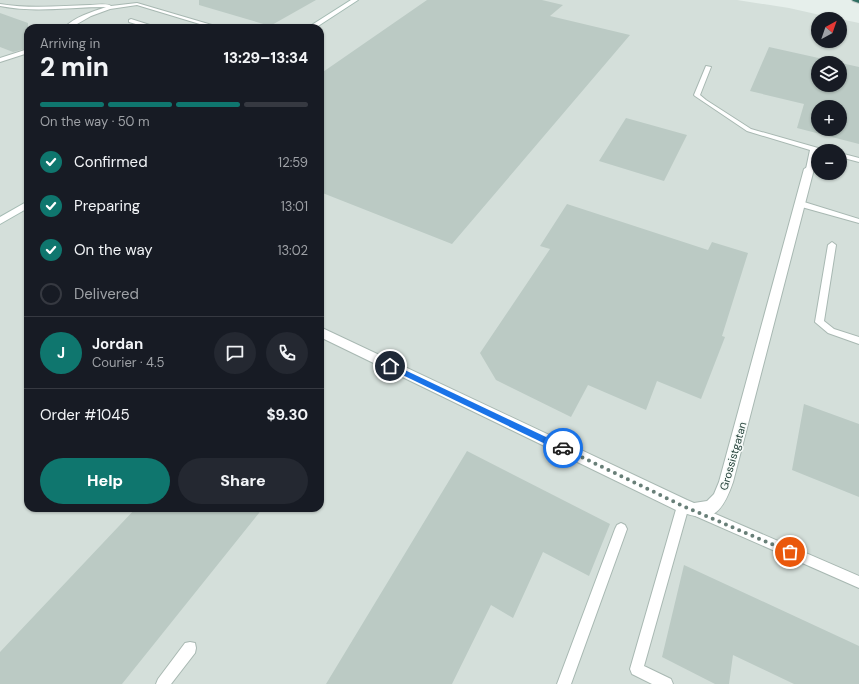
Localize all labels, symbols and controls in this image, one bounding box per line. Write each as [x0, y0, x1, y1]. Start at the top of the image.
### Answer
north arrow [811, 12, 847, 48]
map controls [811, 12, 847, 180]
text: Arriving in [40, 35, 100, 52]
text: 13:29–13:34 [223, 48, 308, 68]
text: 2 min [40, 50, 109, 84]
button: layers [811, 56, 847, 92]
button: + [811, 100, 847, 136]
text: On the way · 50 m [40, 113, 150, 130]
button: − [811, 144, 847, 180]
icon: check [40, 151, 62, 173]
text: Confirmed [74, 152, 148, 172]
text: 12:59 [278, 154, 308, 171]
icon: check [40, 195, 62, 217]
text: Preparing [74, 196, 140, 216]
text: 13:01 [281, 198, 308, 215]
icon: check [40, 239, 62, 261]
text: On the way [74, 240, 153, 260]
text: 13:02 [277, 242, 308, 259]
text: Delivered [74, 284, 139, 304]
button: chat [214, 332, 256, 374]
button: phone [266, 332, 308, 374]
text: Jordan [92, 334, 143, 354]
text: J [57, 343, 65, 363]
pin [373, 349, 407, 383]
text: Courier · 4.5 [92, 354, 165, 371]
icon: home [379, 355, 401, 377]
text: Order #1045 [40, 405, 130, 425]
text: $9.30 [266, 405, 308, 425]
street label: Grossistgatan [717, 420, 749, 492]
courier [543, 428, 583, 468]
icon: car [552, 437, 574, 459]
button: Help [40, 458, 170, 504]
button: Share [178, 458, 308, 504]
pin [773, 535, 807, 569]
icon: bag [779, 541, 801, 563]

